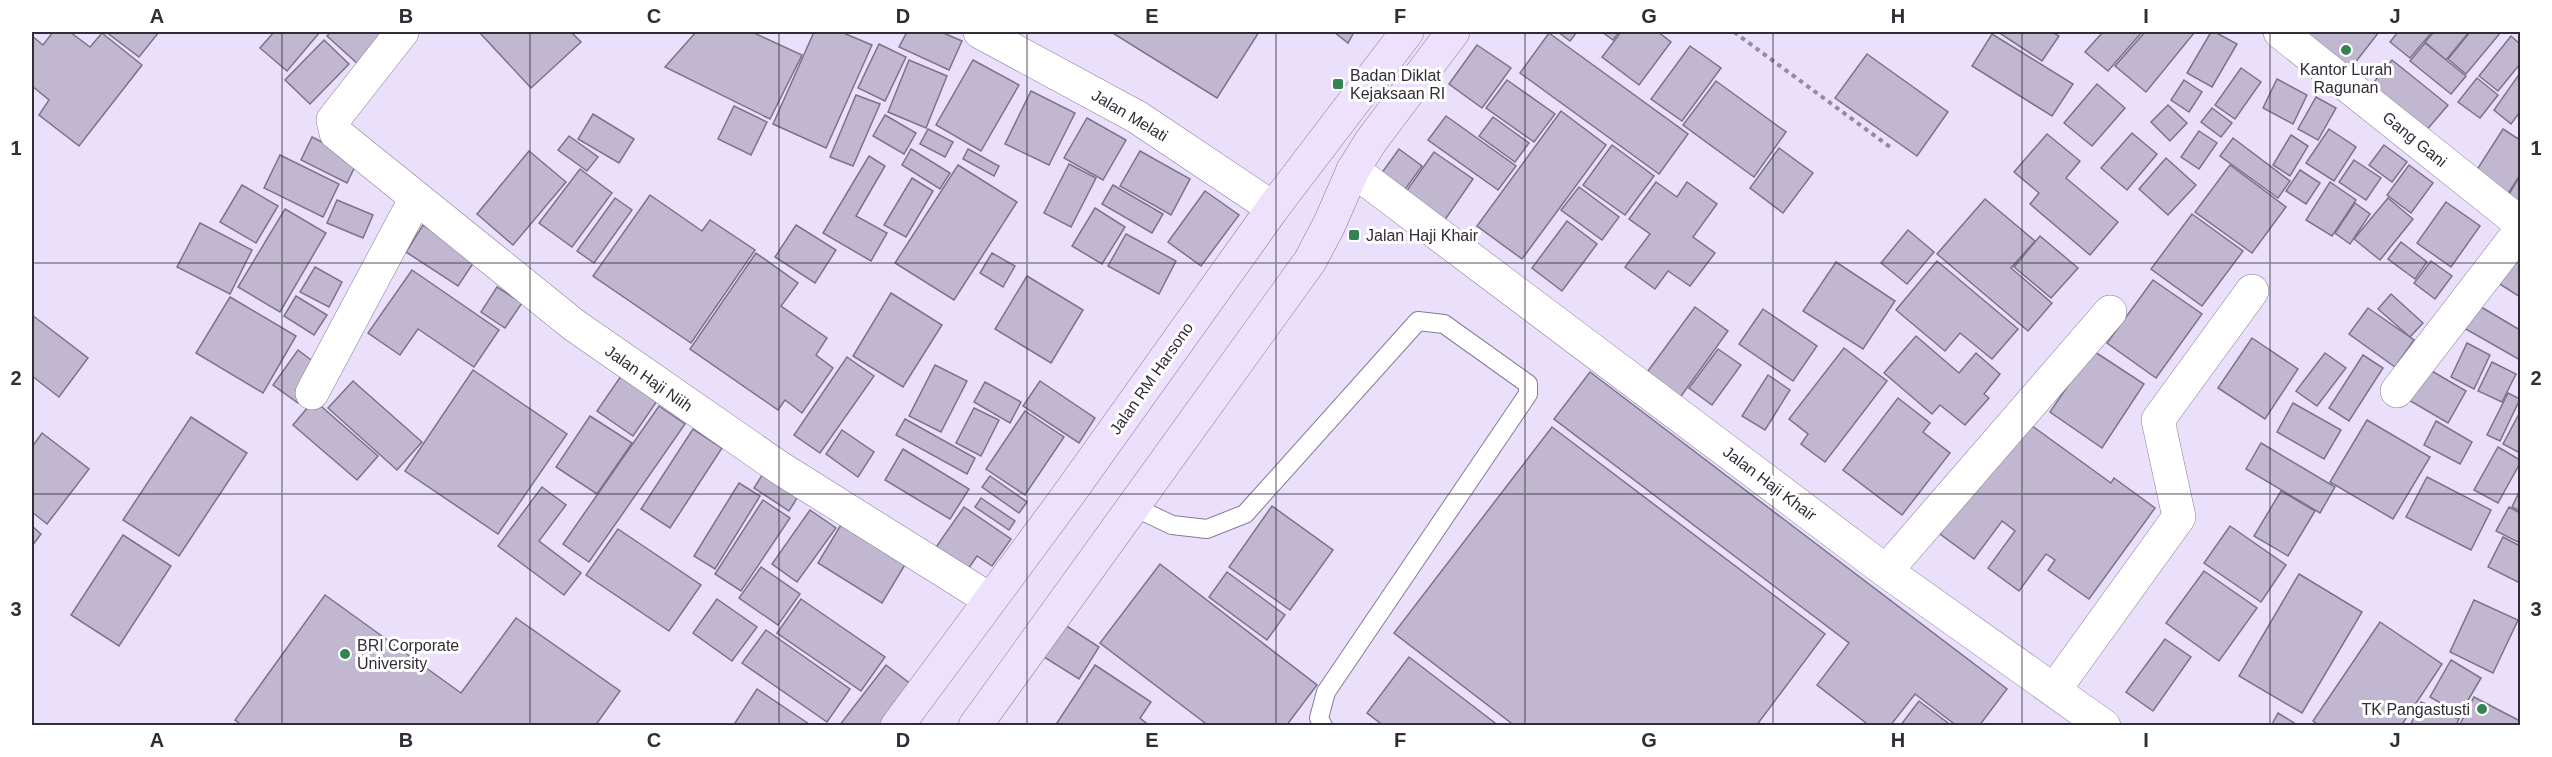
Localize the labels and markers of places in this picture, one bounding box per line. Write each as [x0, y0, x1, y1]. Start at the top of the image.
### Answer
marker: Kantor Lurah Ragunan [2339, 43, 2353, 57]
place label: Kantor Lurah Ragunan [2300, 61, 2392, 96]
place label: Badan Diklat Kejaksaan RI [1350, 67, 1445, 102]
marker: Badan Diklat Kejaksaan RI [1331, 77, 1345, 91]
place label: Jalan Haji Khair [1366, 227, 1479, 244]
marker: Jalan Haji Khair [1347, 228, 1361, 242]
place label: BRI Corporate University [357, 637, 459, 672]
marker: BRI Corporate University [338, 647, 352, 661]
place label: TK Pangastusti [2362, 701, 2470, 718]
marker: TK Pangastusti [2475, 702, 2489, 716]

